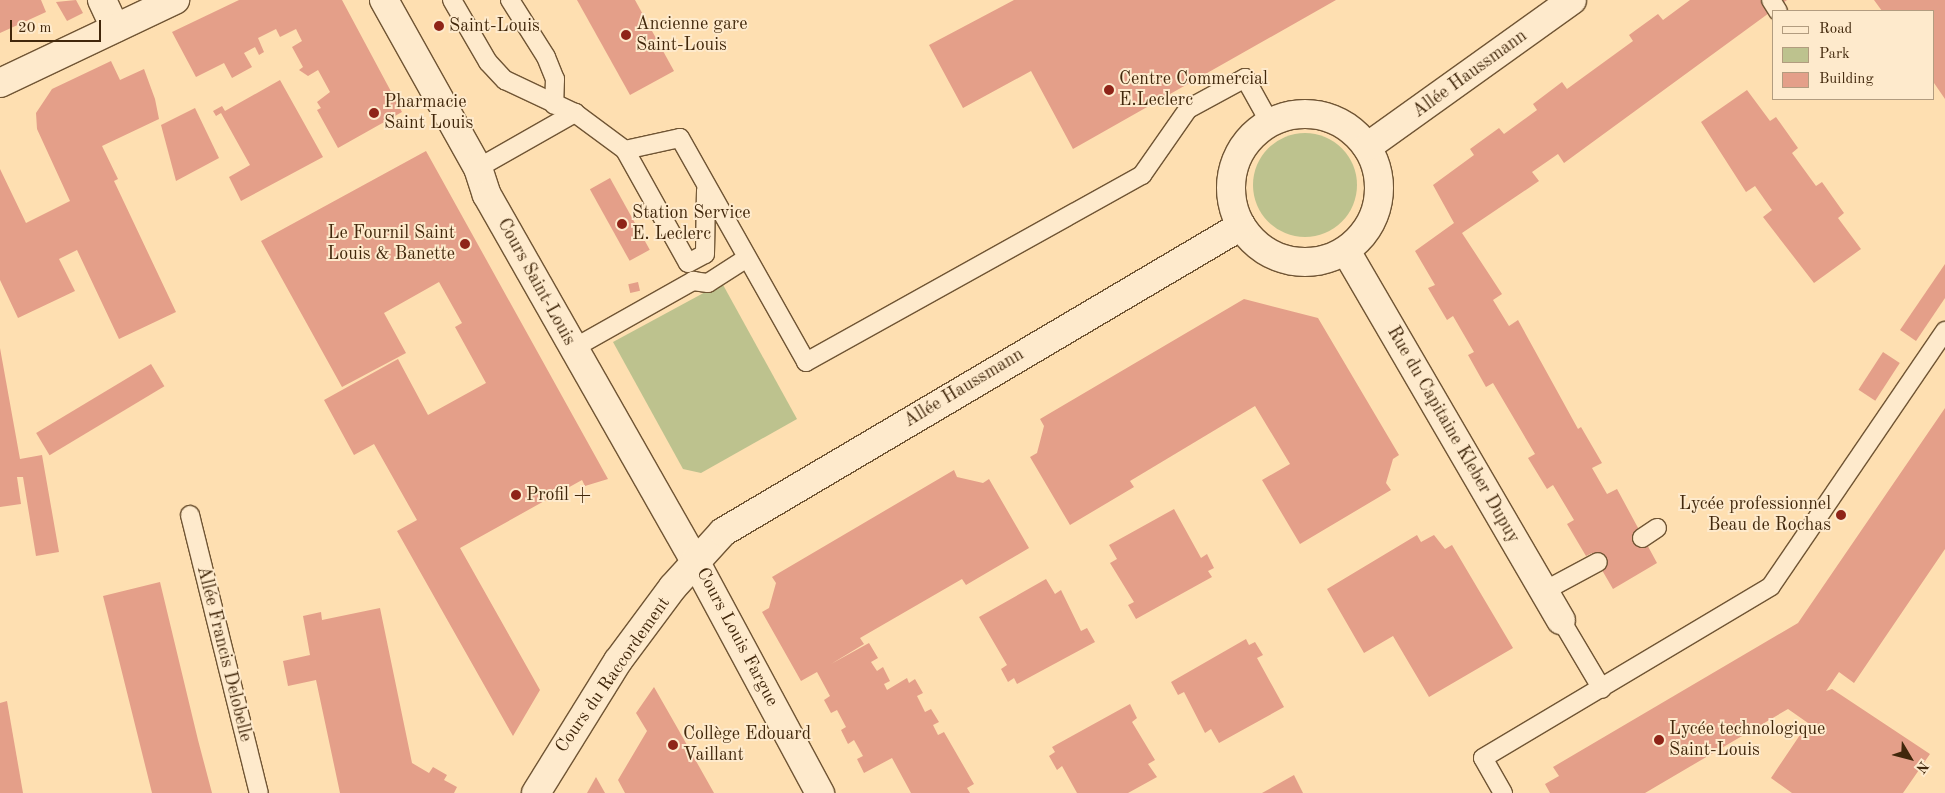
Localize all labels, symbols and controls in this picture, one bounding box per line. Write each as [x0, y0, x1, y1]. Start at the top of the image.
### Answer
scale bar [12, 10, 104, 42]
legend [1772, 10, 1935, 100]
place label: Ancienne gare Saint-Louis [636, 14, 747, 56]
place label: Saint-Louis [449, 15, 540, 37]
marker: Saint-Louis [433, 20, 445, 32]
text: 20 m [18, 21, 52, 36]
text: Road [1819, 22, 1852, 37]
street label: Allée Haussmann [1409, 25, 1531, 123]
marker: Ancienne gare Saint-Louis [620, 29, 632, 41]
text: Park [1819, 47, 1850, 62]
place label: Centre Commercial E.Leclerc [1119, 69, 1268, 112]
text: Building [1819, 72, 1874, 87]
marker: Centre Commercial E.Leclerc [1103, 84, 1115, 96]
place label: Pharmacie Saint Louis [384, 92, 473, 134]
marker: Pharmacie Saint Louis [368, 107, 380, 119]
place label: Station Service E. Leclerc [632, 203, 751, 245]
street label: Cours Saint-Louis [492, 215, 580, 349]
marker: Station Service E. Leclerc [616, 218, 628, 230]
place label: Le Fournil Saint Louis & Banette [327, 223, 455, 266]
marker: Le Fournil Saint Louis & Banette [459, 238, 471, 250]
street label: Rue du Capitaine Kleber Dupuy [1382, 323, 1524, 547]
street label: Allée Haussmann [900, 344, 1028, 432]
place label: Profil + [526, 484, 591, 506]
marker: Profil + [510, 489, 522, 501]
place label: Lycée professionnel Beau de Rochas [1679, 494, 1831, 536]
marker: Lycée professionnel Beau de Rochas [1835, 509, 1847, 521]
street label: Allée Francis Delobelle [192, 564, 256, 744]
street label: Cours Louis Fargue [691, 564, 783, 710]
street label: Cours du Raccordement [551, 593, 675, 757]
place label: Lycée technologique Saint-Louis [1669, 719, 1825, 762]
place label: Collège Edouard Vaillant [683, 724, 811, 766]
north arrow [1885, 733, 1935, 783]
marker: Lycée technologique Saint-Louis [1653, 734, 1665, 746]
marker: Collège Edouard Vaillant [667, 739, 679, 751]
text: N [1913, 759, 1931, 776]

